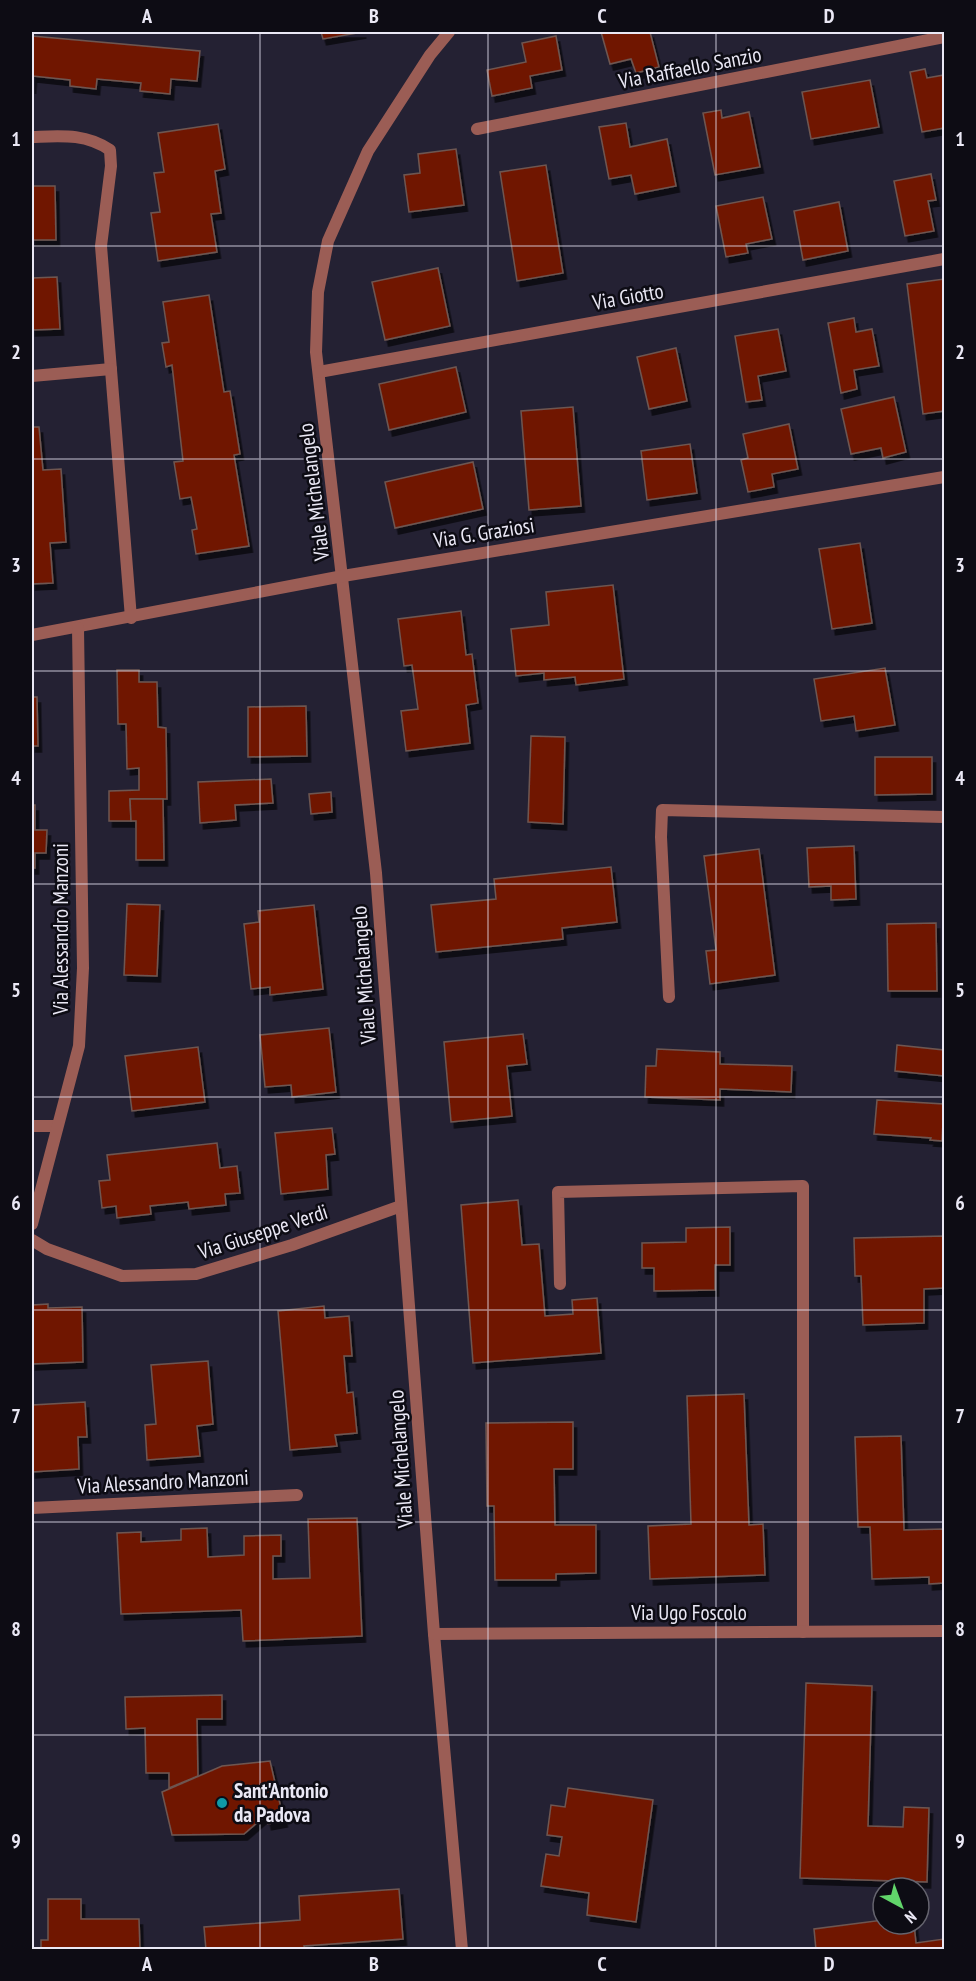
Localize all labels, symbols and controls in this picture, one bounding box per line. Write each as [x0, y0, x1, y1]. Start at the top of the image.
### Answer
text: A [141, 3, 153, 29]
text: B [369, 3, 379, 29]
text: C [597, 3, 607, 29]
text: D [824, 3, 835, 29]
street label: Via Raffaello Sanzio [615, 40, 763, 95]
text: 1 [11, 126, 21, 152]
text: 1 [955, 126, 965, 152]
street label: Via Giotto [589, 277, 665, 316]
text: 2 [11, 339, 21, 365]
text: 2 [955, 339, 965, 365]
street label: Viale Michelangelo [292, 422, 335, 563]
street label: Via G. Graziosi [431, 511, 536, 554]
text: 3 [11, 552, 21, 578]
text: 3 [955, 552, 965, 578]
text: 4 [11, 765, 21, 791]
text: 4 [955, 765, 965, 791]
street label: Via Alessandro Manzoni [47, 843, 74, 1016]
street label: Viale Michelangelo [345, 905, 382, 1046]
text: 5 [11, 977, 21, 1003]
text: 5 [955, 977, 965, 1003]
text: 6 [11, 1190, 21, 1216]
text: 6 [955, 1190, 965, 1216]
street label: Via Giuseppe Verdi [194, 1198, 331, 1265]
street label: Viale Michelangelo [382, 1389, 419, 1530]
text: 7 [11, 1403, 21, 1429]
text: 7 [955, 1403, 965, 1429]
street label: Via Alessandro Manzoni [76, 1464, 249, 1500]
street label: Via Ugo Foscolo [630, 1599, 747, 1626]
text: 8 [11, 1616, 21, 1642]
text: 8 [955, 1616, 965, 1642]
place label: Sant'Antonio da Padova [234, 1777, 328, 1828]
marker: Sant'Antonio da Padova [215, 1796, 229, 1810]
text: 9 [11, 1828, 21, 1854]
text: 9 [955, 1828, 965, 1854]
north arrow [871, 1876, 931, 1936]
text: N [901, 1907, 921, 1928]
text: A [141, 1951, 153, 1977]
text: B [369, 1951, 379, 1977]
text: C [597, 1951, 607, 1977]
text: D [824, 1951, 835, 1977]

